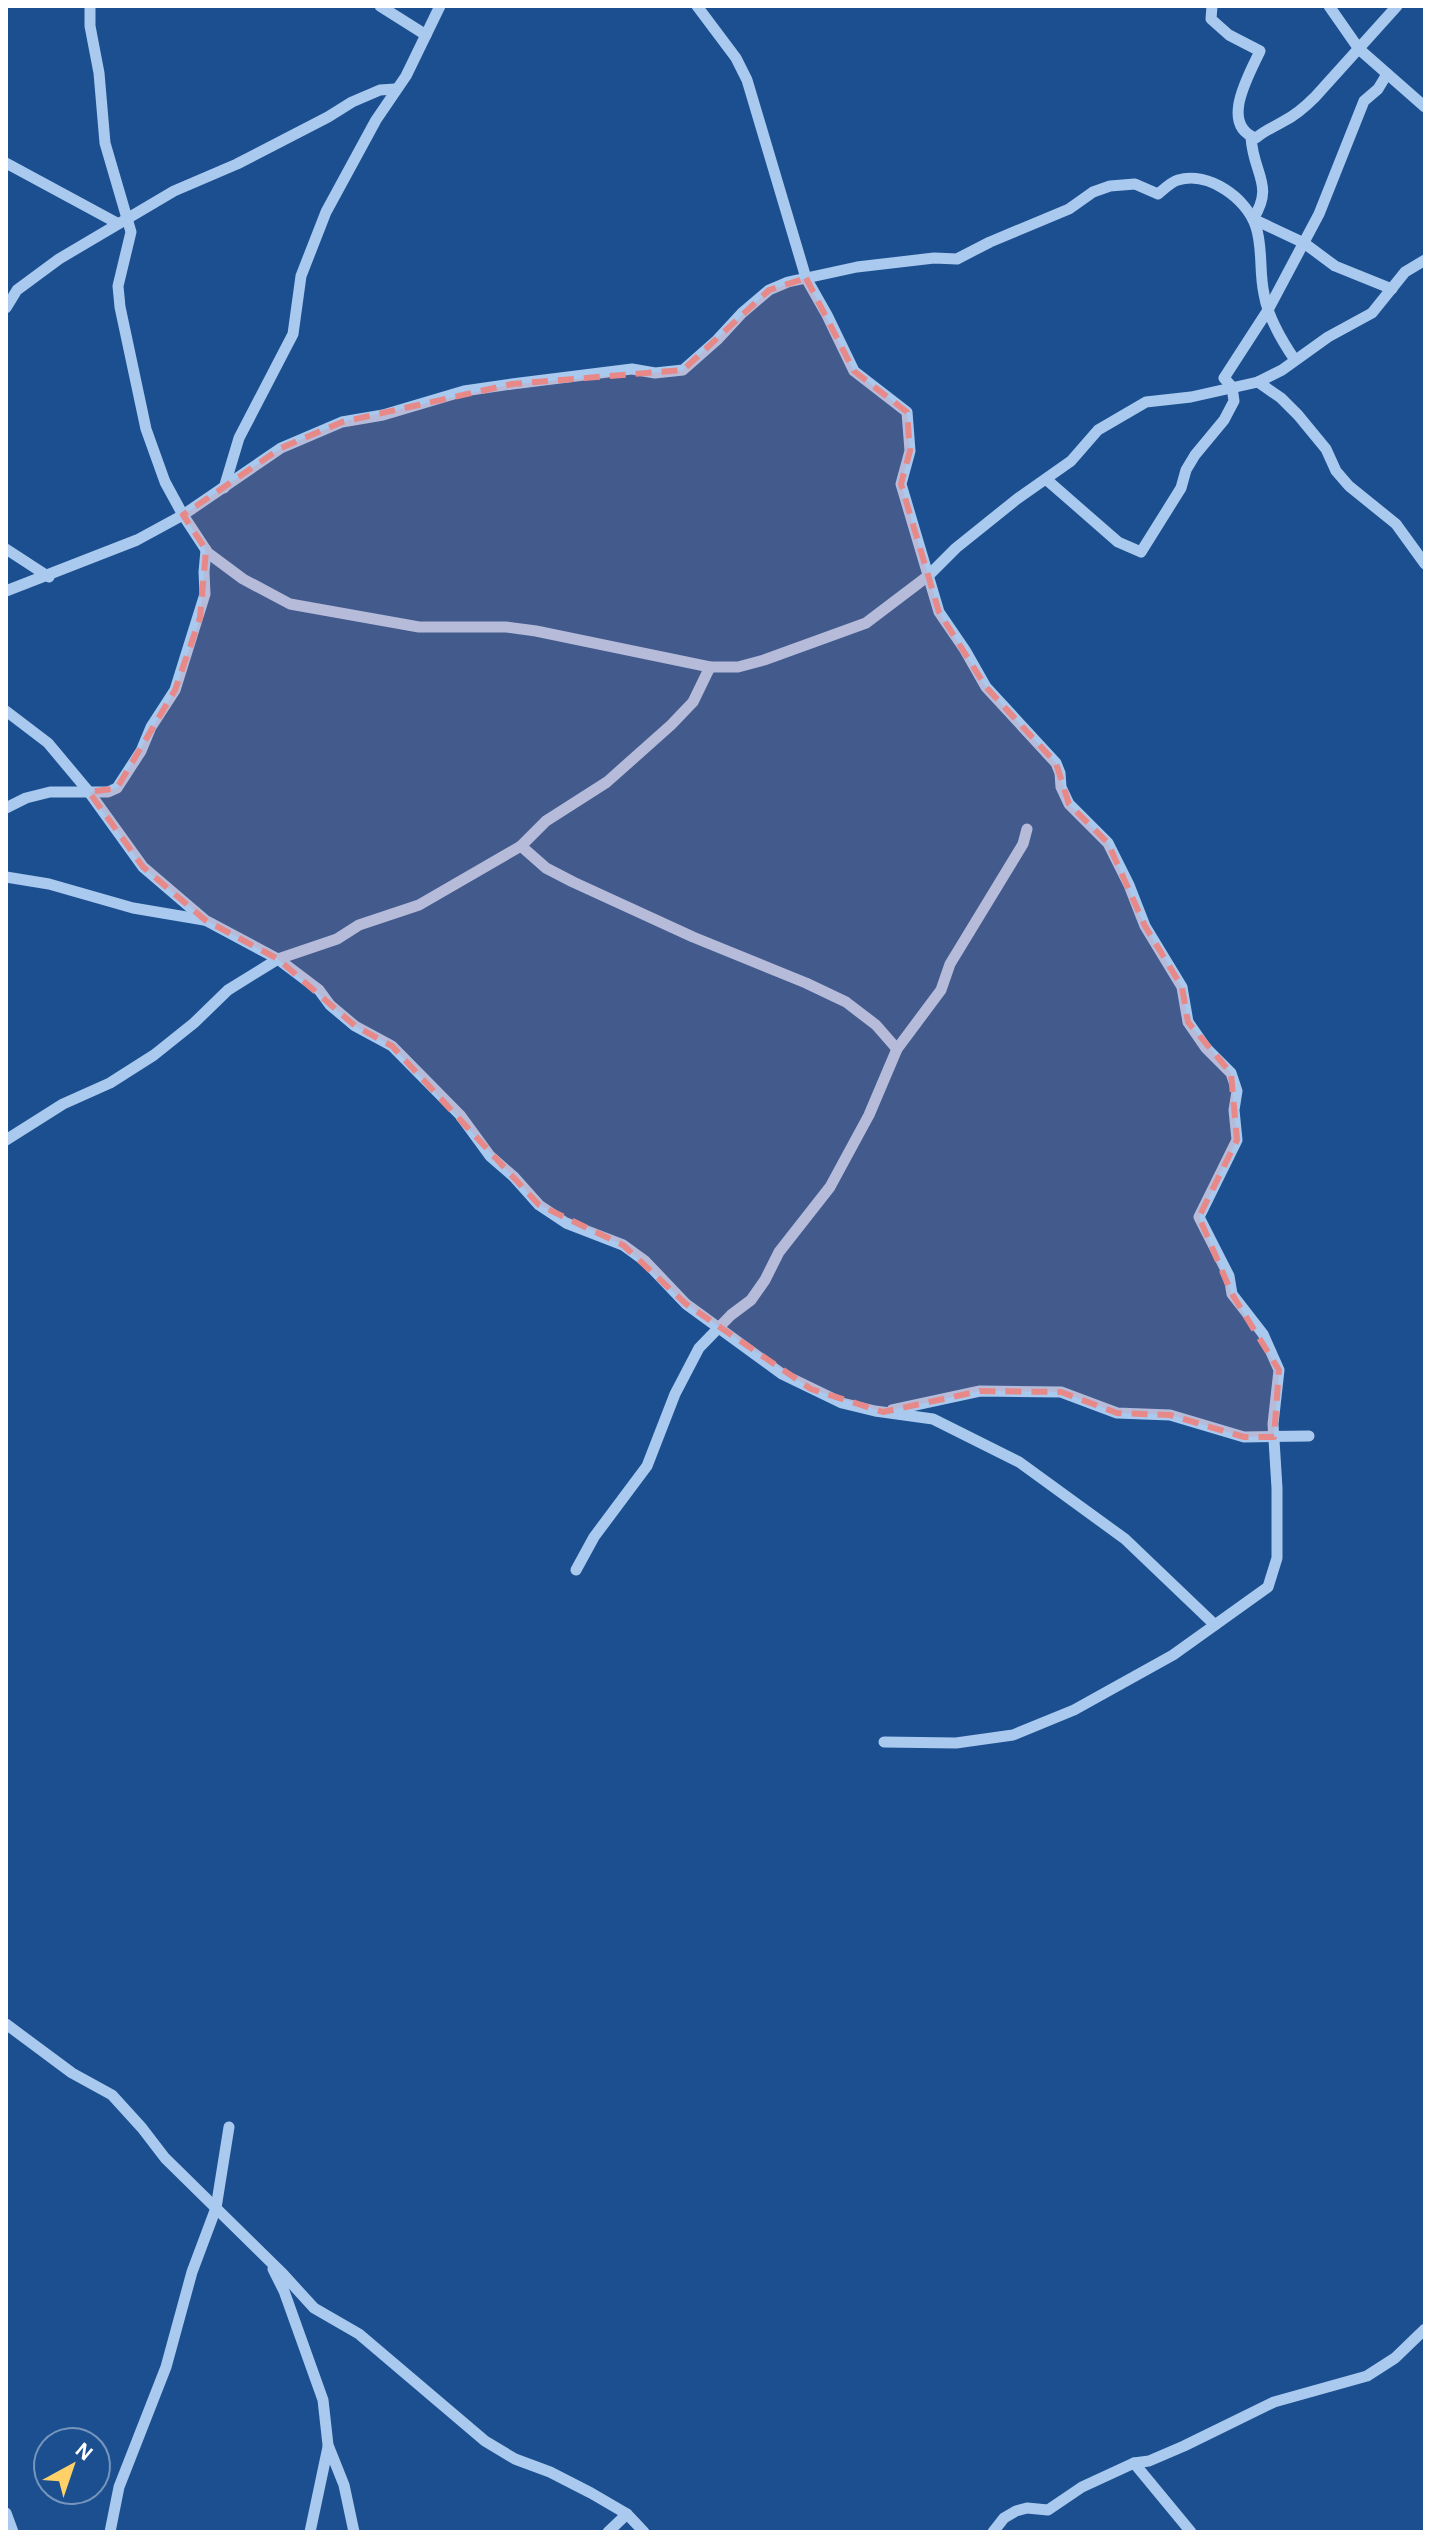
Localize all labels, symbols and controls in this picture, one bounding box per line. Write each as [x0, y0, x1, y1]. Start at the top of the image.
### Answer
north arrow [32, 2426, 112, 2506]
text: N [71, 2438, 97, 2465]

